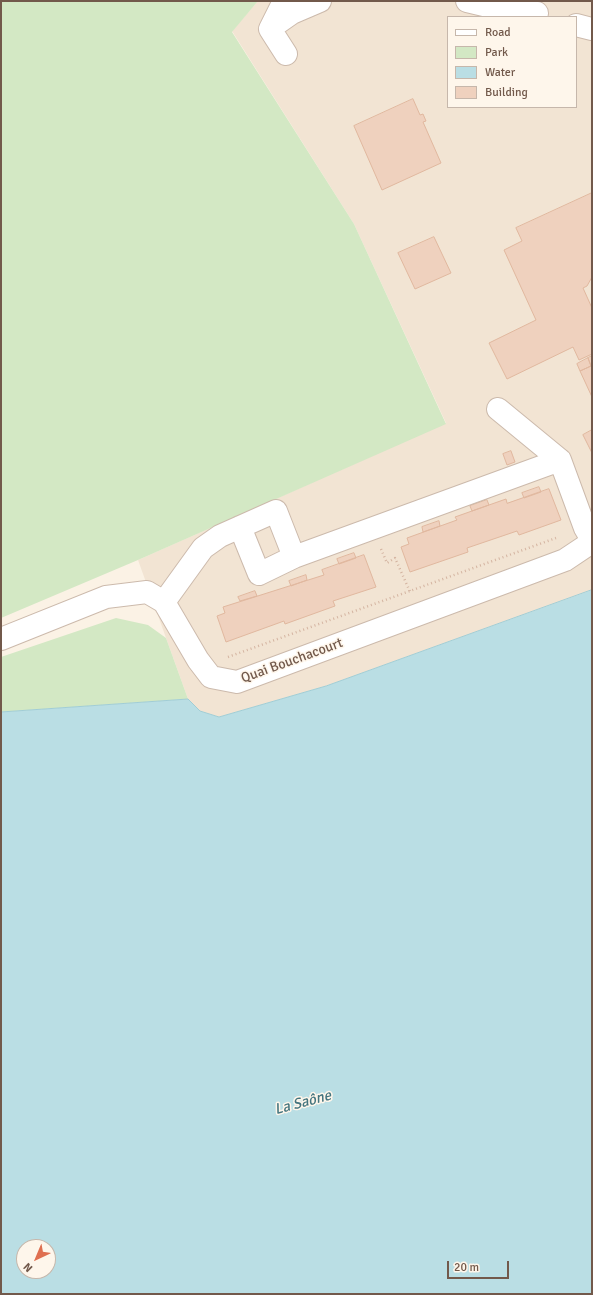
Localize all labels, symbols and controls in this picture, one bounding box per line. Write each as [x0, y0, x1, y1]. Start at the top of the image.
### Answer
legend [447, 16, 577, 108]
text: Road [485, 25, 511, 40]
text: Park [485, 45, 508, 60]
text: Water [485, 65, 515, 80]
text: Building [485, 85, 528, 100]
street label: Quai Bouchacourt [239, 635, 345, 687]
water label: La Saône [273, 1087, 333, 1119]
north arrow [16, 1239, 56, 1279]
scale bar [449, 1253, 511, 1279]
text: N [21, 1260, 35, 1275]
text: 20 m [454, 1260, 479, 1275]

